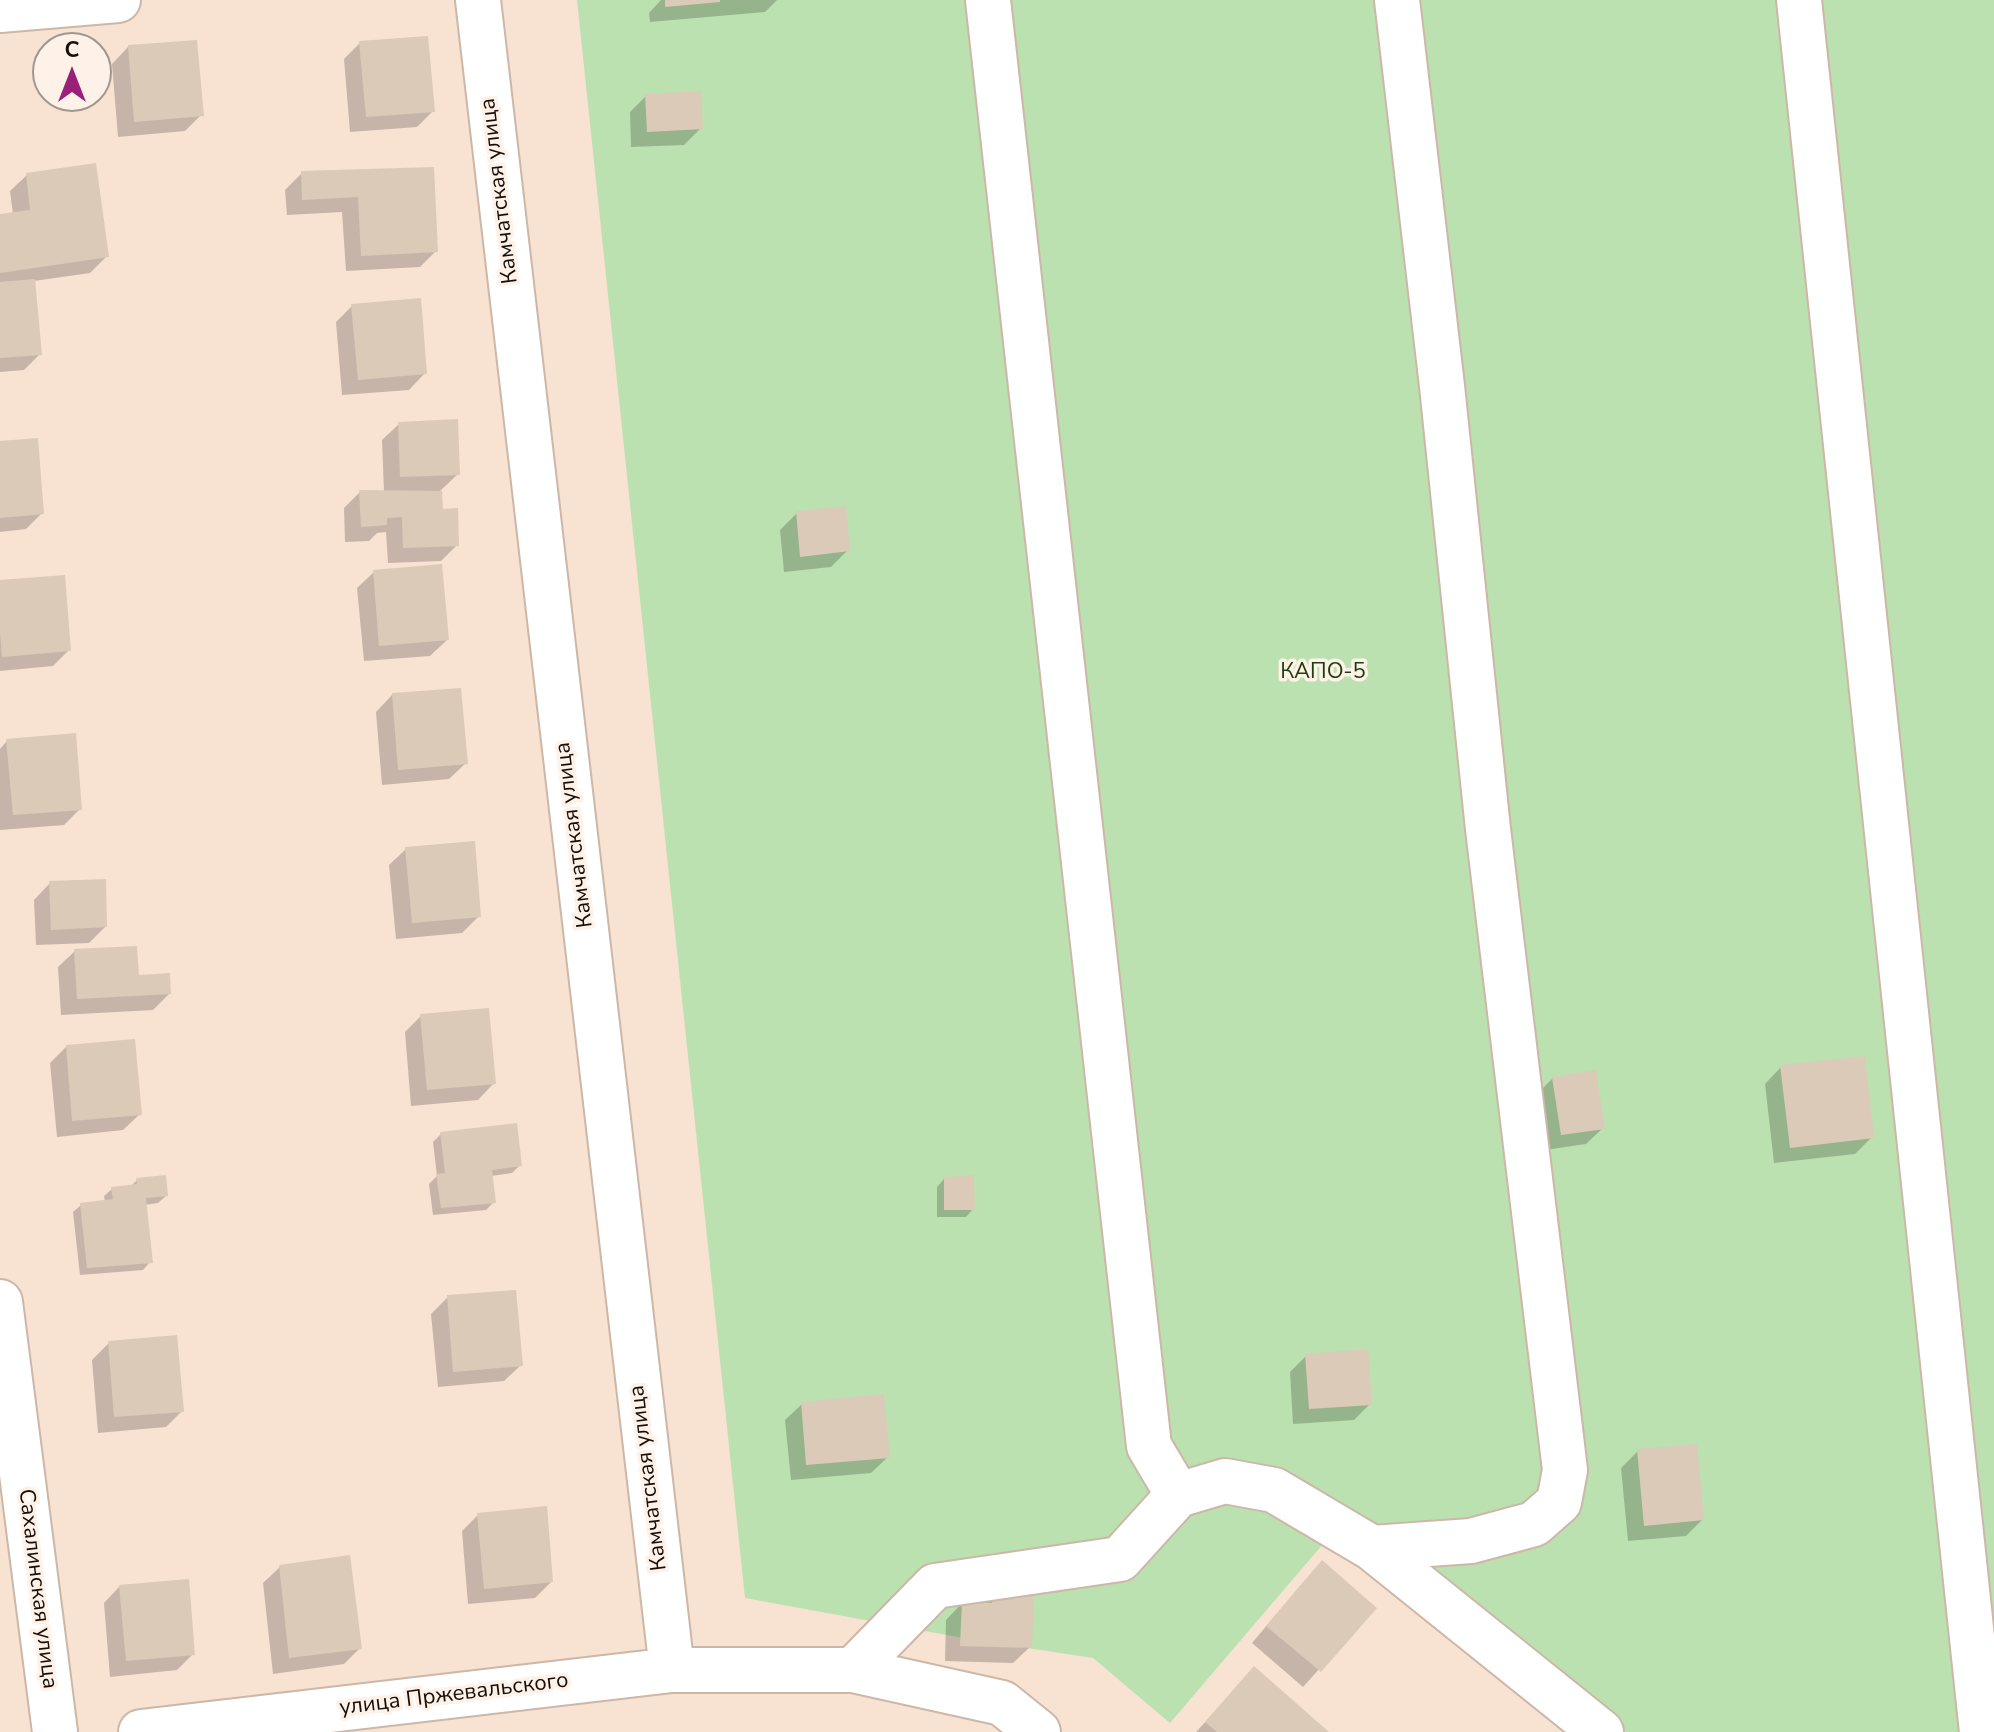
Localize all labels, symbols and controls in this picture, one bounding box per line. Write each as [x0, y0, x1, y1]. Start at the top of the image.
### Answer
north arrow [32, 32, 112, 112]
text: С [65, 35, 79, 65]
street label: Камчатская улица [476, 97, 524, 285]
park label: КАПО-5 [1280, 660, 1366, 686]
street label: Камчатская улица [551, 741, 599, 929]
street label: Камчатская улица [625, 1384, 673, 1572]
street label: Сахалинская улица [12, 1488, 62, 1690]
street label: улица Пржевальского [338, 1668, 570, 1722]

